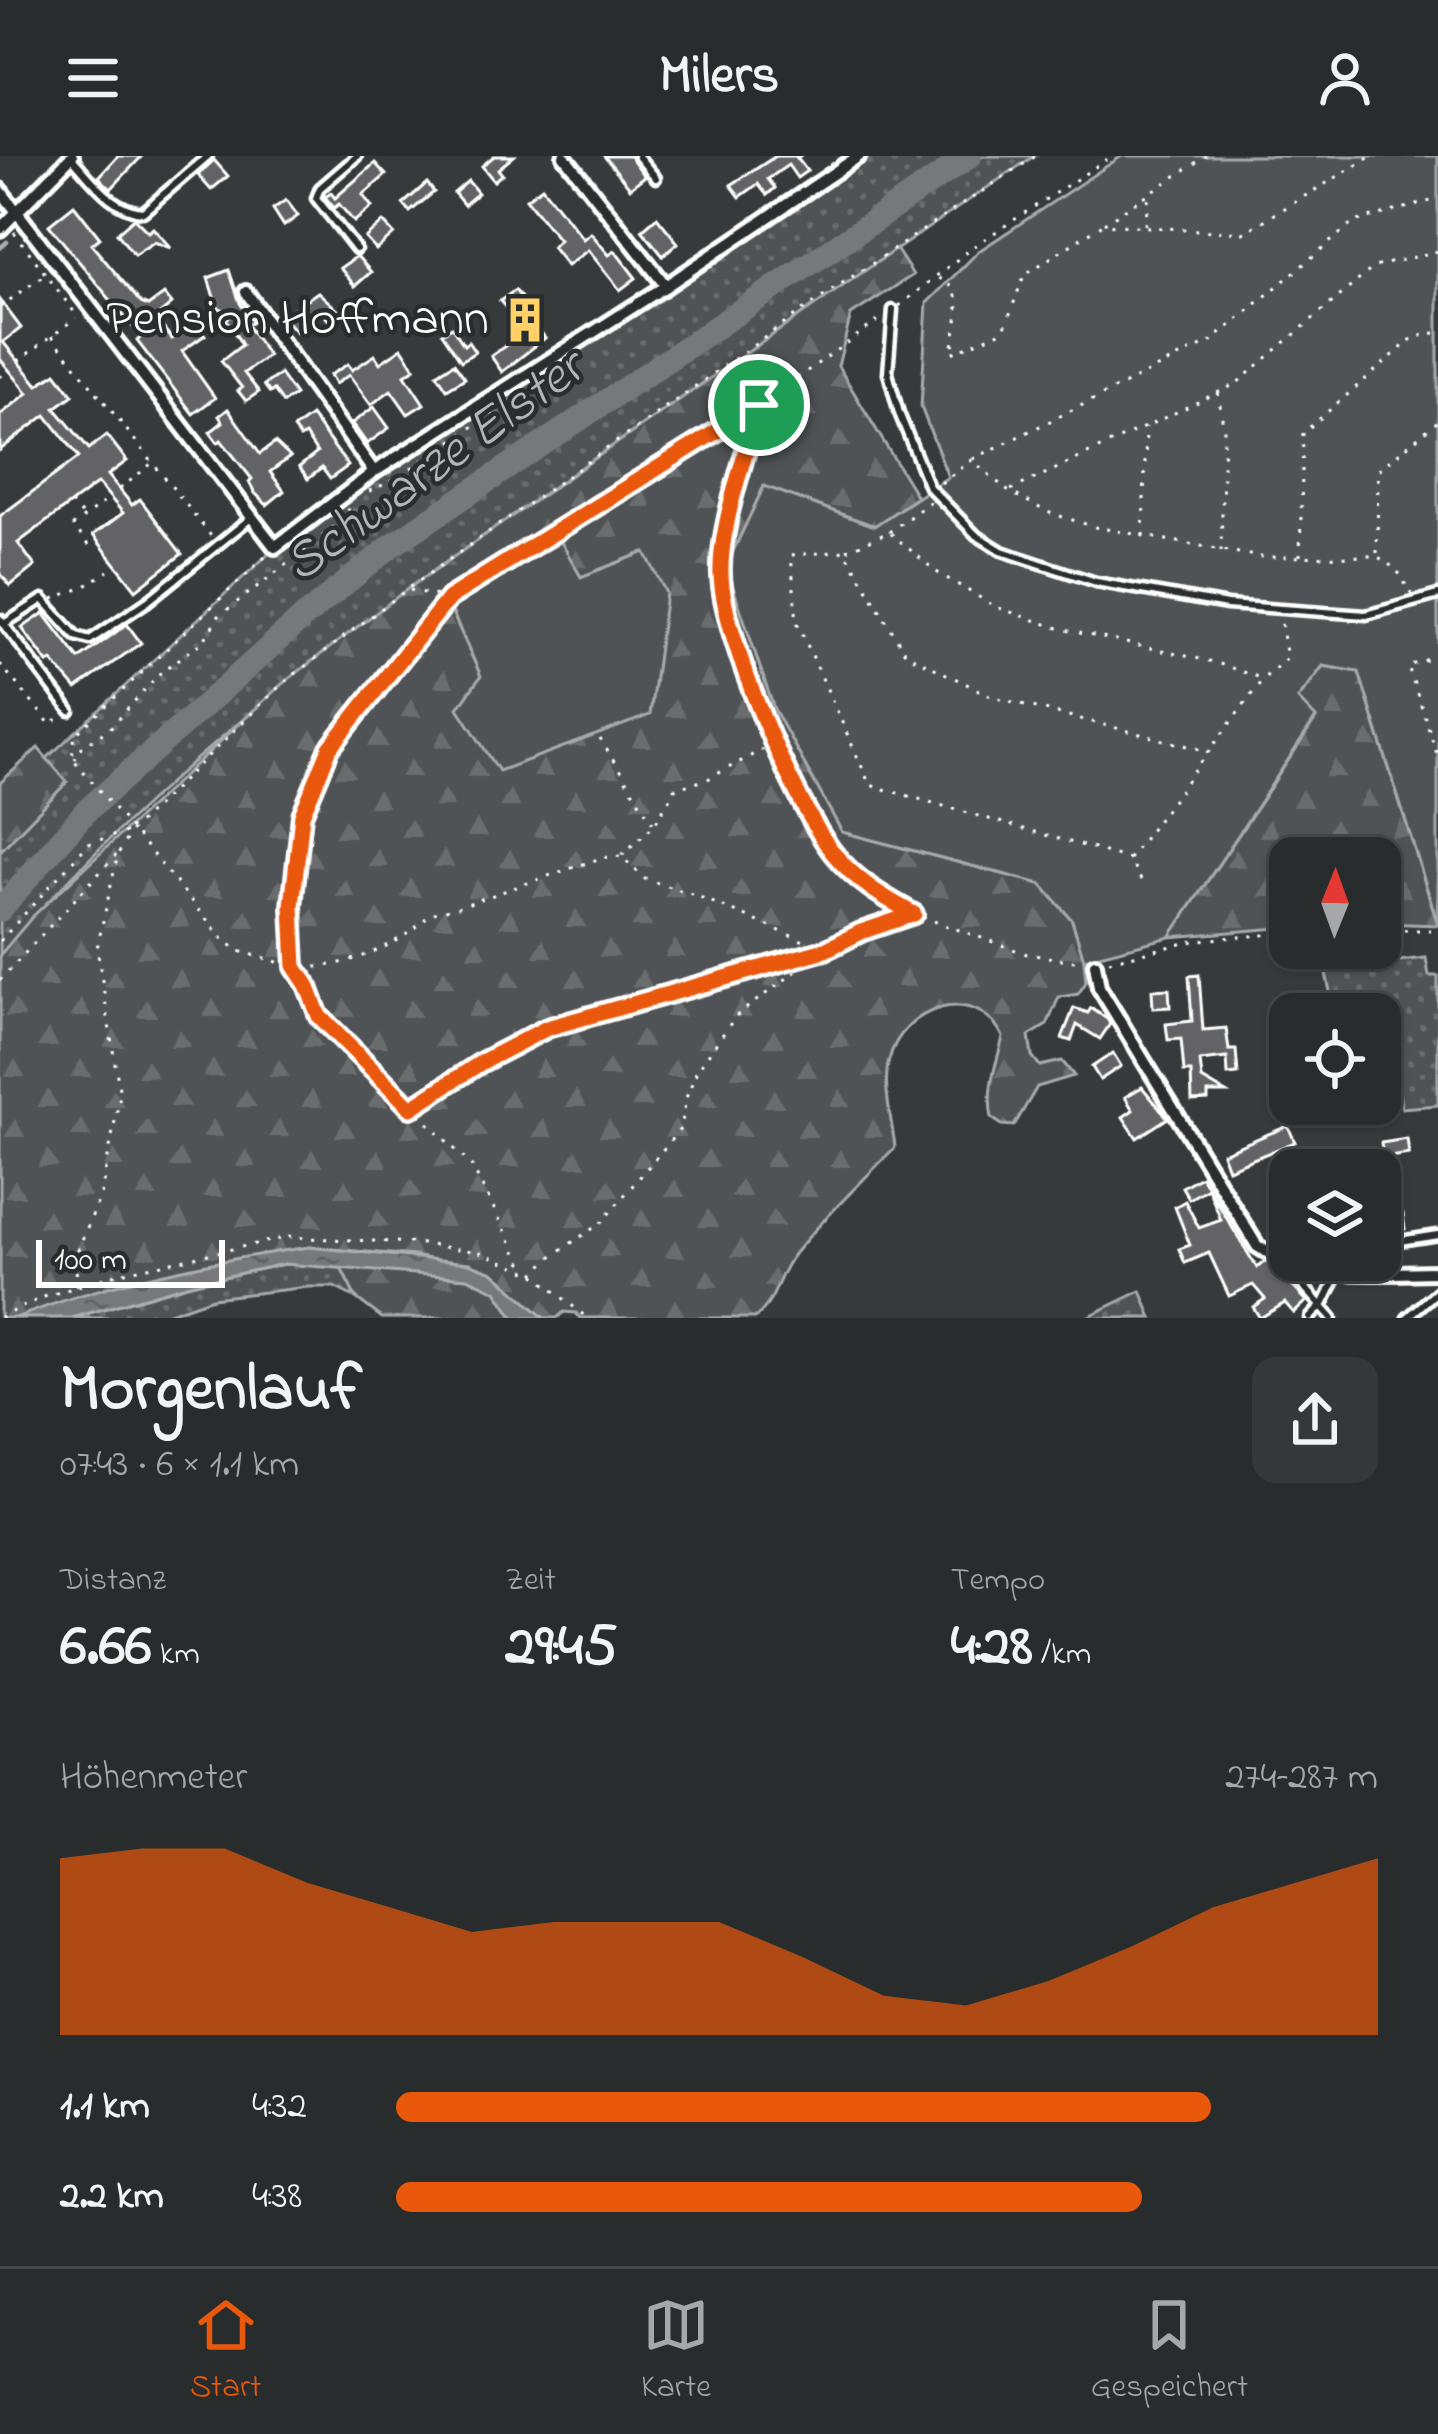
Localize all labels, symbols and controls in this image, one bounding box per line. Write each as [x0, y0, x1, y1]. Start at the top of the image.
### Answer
text: Milers [659, 39, 779, 117]
icon: menu [60, 45, 126, 111]
icon: person [1312, 45, 1378, 111]
place label: Pension Hoffmann [106, 283, 489, 358]
building icon: Pension Hoffmann [500, 295, 550, 345]
water label: Schwarze Elster [269, 329, 606, 604]
pin [708, 354, 810, 456]
icon: arrive [726, 372, 792, 438]
north arrow [1269, 837, 1401, 969]
map controls [1269, 837, 1401, 1281]
button: locate [1269, 993, 1401, 1125]
button: layers [1269, 1149, 1401, 1281]
scale bar [36, 1234, 225, 1287]
text: 100 m [54, 1237, 127, 1285]
text: Morgenlauf [60, 1344, 362, 1440]
button: share [1252, 1357, 1378, 1483]
text: 07:43 · 6 × 1.1 km [60, 1437, 299, 1494]
text: Distanz [60, 1557, 166, 1605]
text: Zeit [505, 1557, 556, 1605]
text: Tempo [951, 1557, 1045, 1605]
text: 6.66 [60, 1605, 151, 1692]
text: 29:45 [505, 1605, 617, 1692]
text: 4:28 [951, 1605, 1033, 1692]
text: km [151, 1631, 200, 1679]
text: /km [1033, 1631, 1091, 1679]
text: Höhenmeter [60, 1750, 247, 1807]
text: 274–287 m [1225, 1750, 1378, 1807]
text: 1.1 km [60, 2079, 150, 2136]
text: 4:32 [252, 2079, 307, 2136]
text: 2.2 km [60, 2169, 164, 2226]
text: 4:38 [252, 2169, 302, 2226]
tab: Start [190, 2292, 261, 2412]
tab: Karte [641, 2292, 711, 2412]
tab: Gespeichert [1091, 2292, 1248, 2412]

